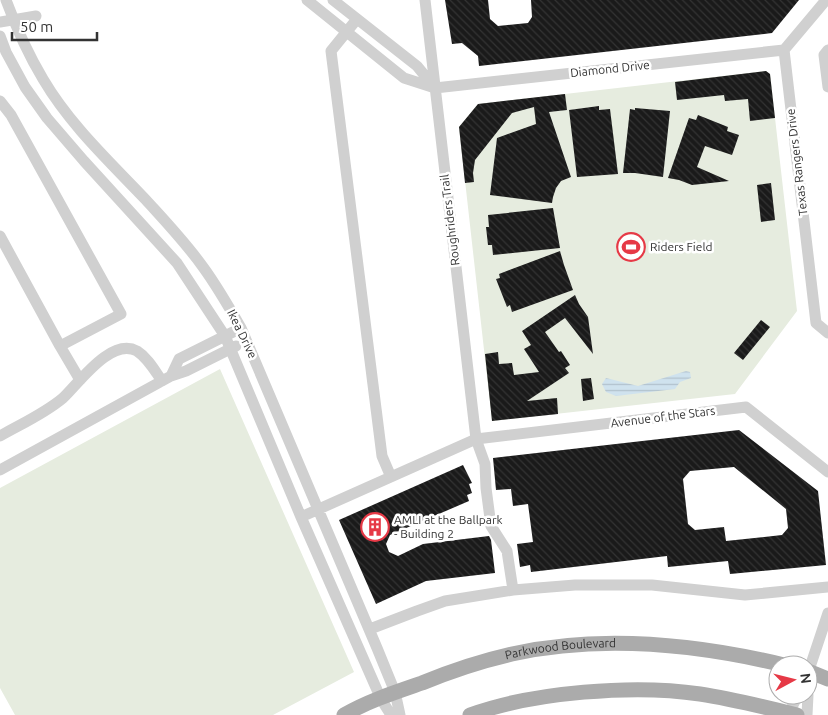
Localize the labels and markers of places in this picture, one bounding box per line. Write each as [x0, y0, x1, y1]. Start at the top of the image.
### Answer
sports icon: Riders Field [616, 232, 646, 262]
place label: Riders Field [650, 240, 713, 253]
building icon: AMLI at the Ballpark - Building 2 [360, 512, 390, 542]
place label: AMLI at the Ballpark - Building 2 [394, 513, 503, 540]

